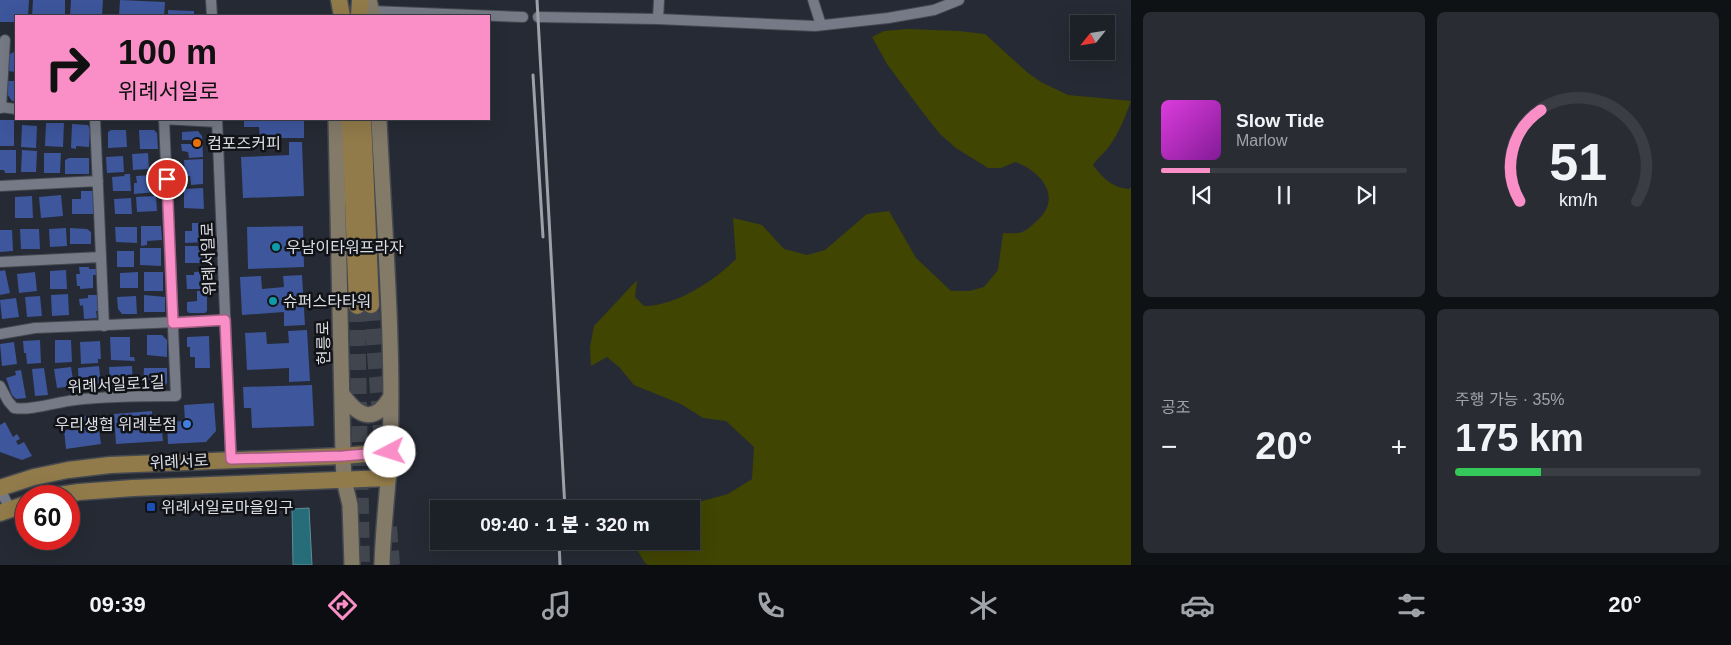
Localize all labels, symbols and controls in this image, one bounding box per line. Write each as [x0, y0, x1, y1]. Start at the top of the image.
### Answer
north arrow [1070, 15, 1115, 60]
map controls [1070, 15, 1115, 60]
text: 100 m [118, 32, 217, 71]
icon: right [35, 35, 100, 100]
text: 위례서일로 [118, 79, 219, 104]
text: Slow Tide [1236, 110, 1324, 131]
text: Marlow [1236, 132, 1288, 149]
text: 51 [1549, 133, 1607, 191]
place label: 컴포즈커피 [207, 135, 281, 152]
marker: 컴포즈커피 [191, 137, 203, 149]
pin [146, 158, 188, 200]
icon: arrive [153, 165, 181, 193]
icon: previous [1188, 181, 1216, 209]
icon: pause [1270, 181, 1298, 209]
icon: next [1352, 181, 1380, 209]
text: km/h [1559, 190, 1597, 210]
street label: 위례서일로 [199, 222, 218, 296]
place label: 우남이타워프라자 [286, 239, 404, 256]
marker: 우남이타워프라자 [270, 241, 282, 253]
place label: 슈퍼스타타워 [283, 293, 371, 310]
marker: 슈퍼스타타워 [267, 295, 279, 307]
street label: 헌릉로 [315, 320, 332, 365]
street label: 위례서일로1길 [67, 373, 165, 396]
text: 주행 가능 · 35% [1455, 391, 1565, 408]
text: 공조 [1161, 399, 1190, 416]
place label: 우리생협 위례본점 [55, 416, 177, 433]
text: 175 km [1455, 417, 1584, 459]
marker: 우리생협 위례본점 [181, 418, 193, 430]
position arrow [363, 425, 415, 477]
text: 20° [1255, 425, 1313, 467]
text: − [1161, 431, 1177, 462]
text: + [1391, 431, 1407, 462]
street label: 위례서로 [149, 451, 209, 472]
speed limit sign: 60 [15, 485, 80, 550]
place label: 위례서일로마을입구 [161, 499, 293, 516]
marker: 위례서일로마을입구 [145, 501, 157, 513]
text: 09:40 · 1 분 · 320 m [480, 514, 650, 535]
icon: directions [325, 588, 360, 623]
icon: music [539, 588, 574, 623]
icon: phone [753, 588, 788, 623]
icon: climate [966, 588, 1001, 623]
icon: car [1180, 588, 1215, 623]
icon: filters [1394, 588, 1429, 623]
text: 09:39 [89, 592, 146, 617]
text: 20° [1608, 592, 1641, 617]

